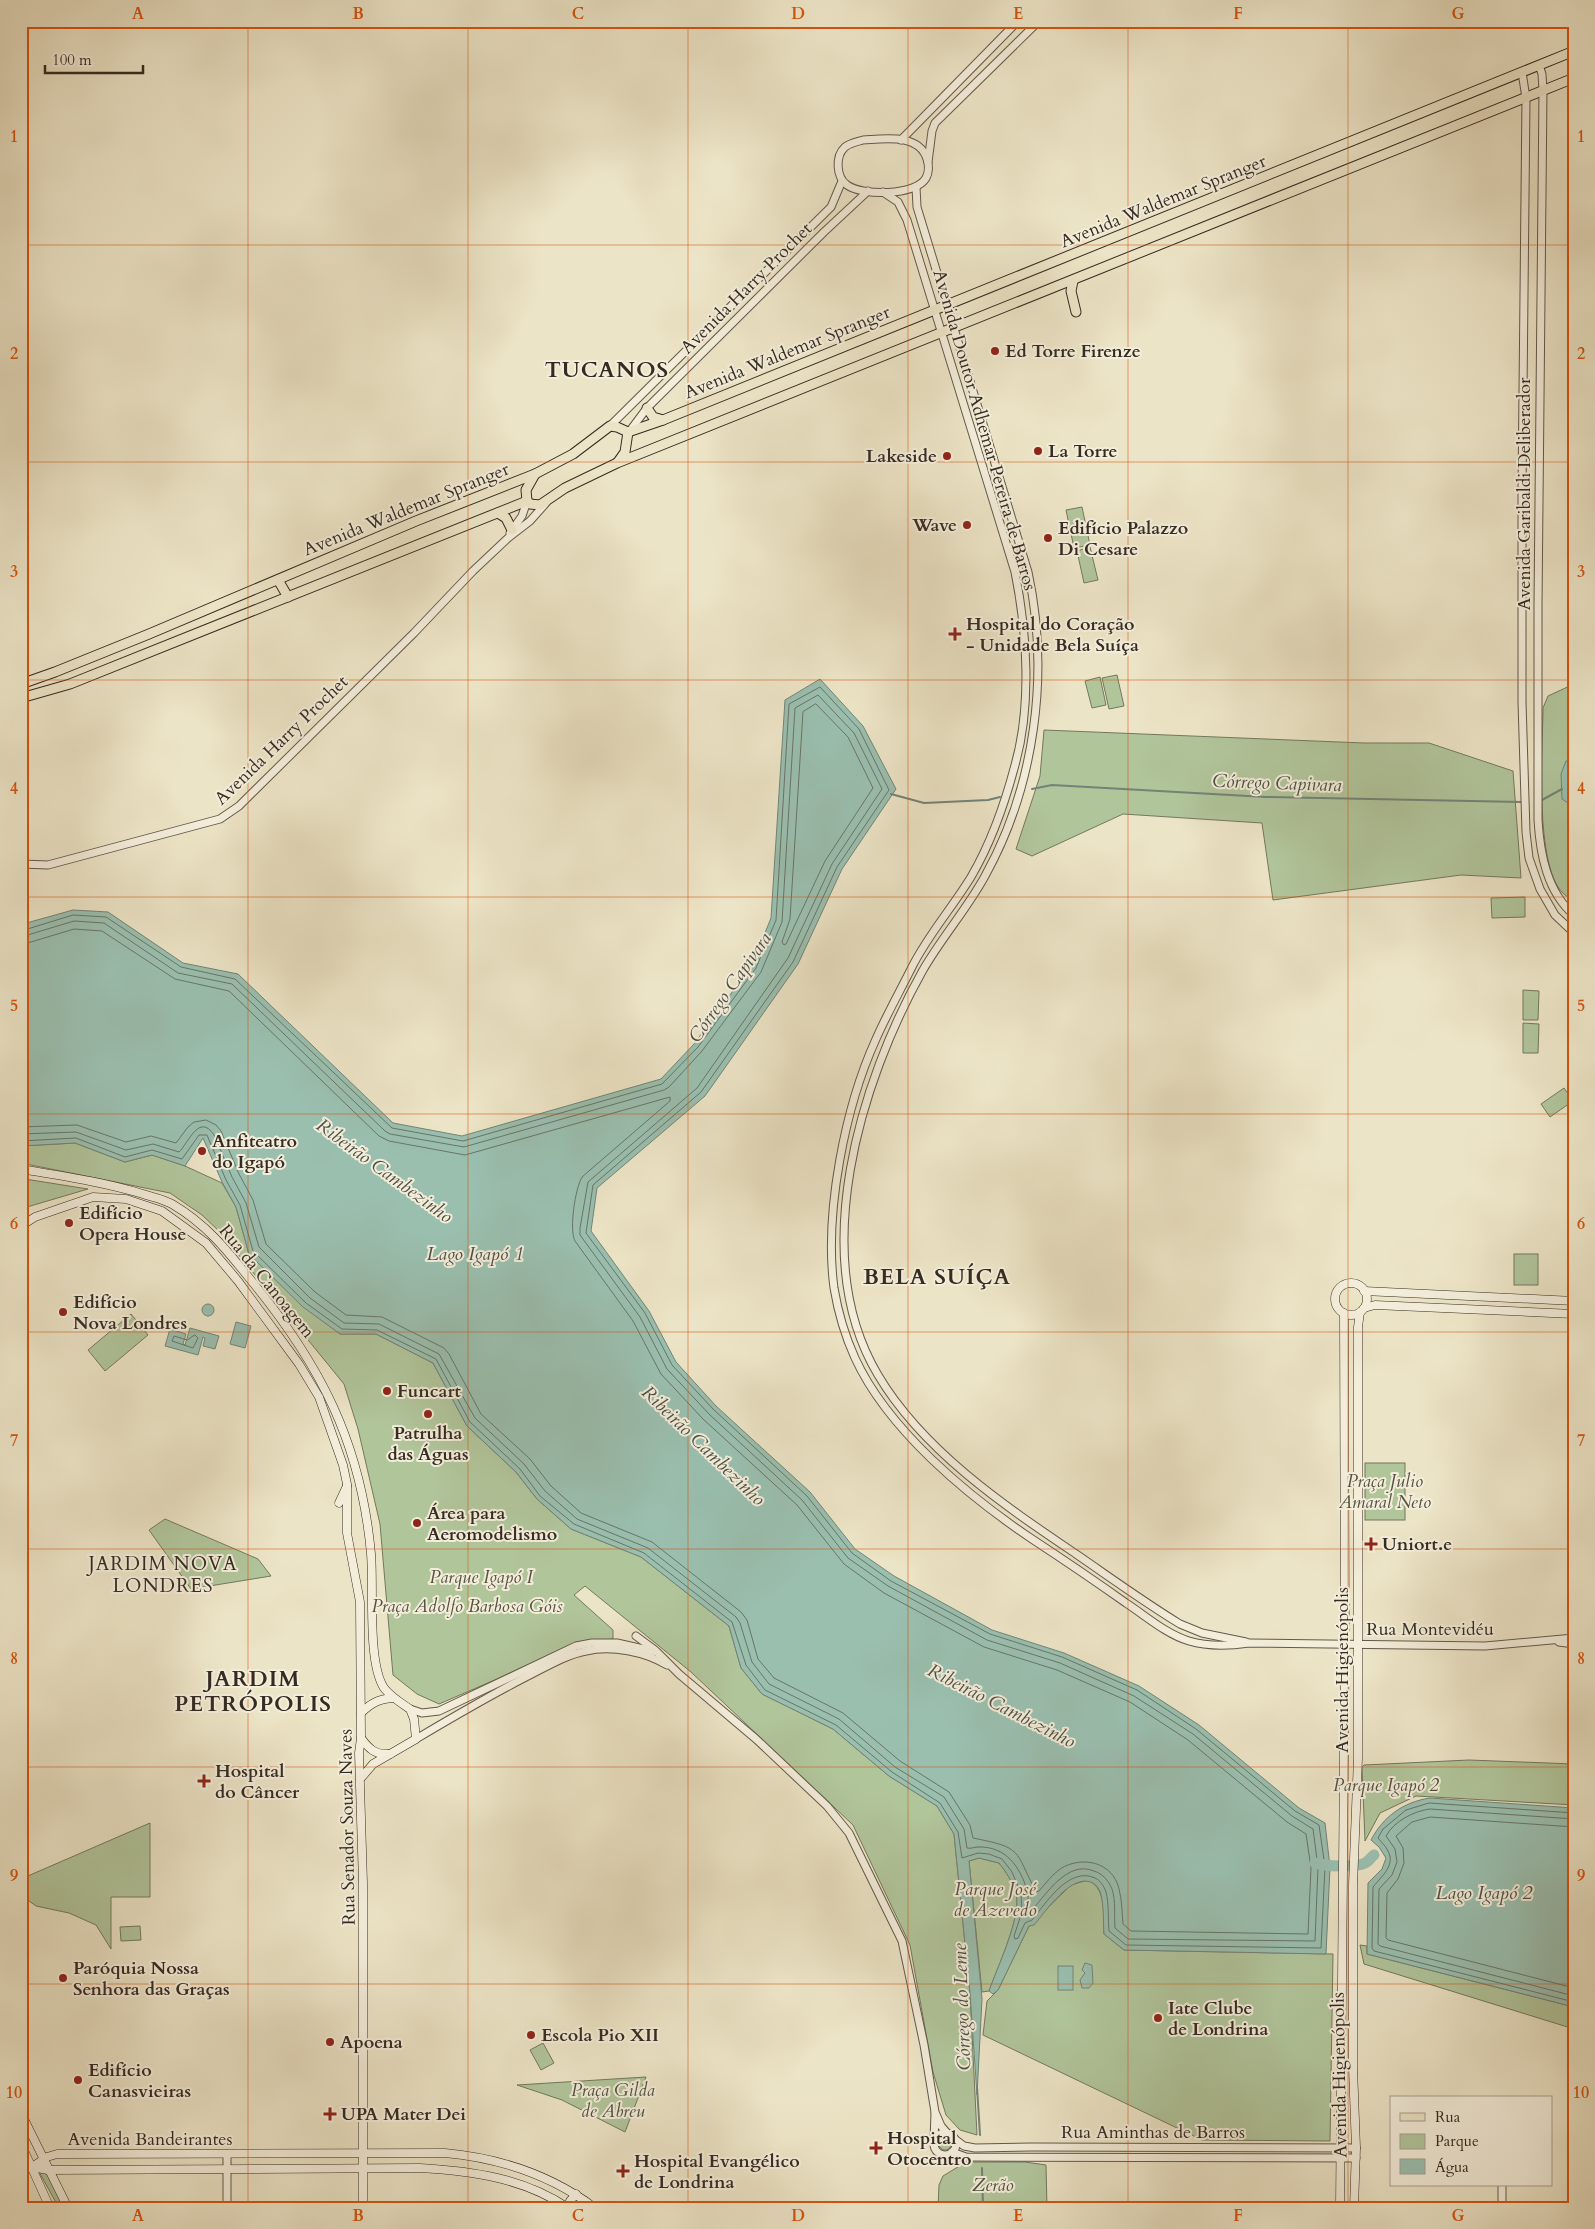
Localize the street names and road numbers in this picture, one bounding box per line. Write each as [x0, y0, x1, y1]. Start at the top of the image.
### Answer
street label: Avenida Waldemar Spranger [1057, 149, 1270, 254]
street label: Avenida Harry Prochet [675, 217, 818, 360]
street label: Avenida Doutor Adhemar Pereira de Barros [927, 267, 1042, 594]
street label: Avenida Waldemar Spranger [681, 300, 894, 405]
street label: Avenida Garibaldi Deliberador [1512, 377, 1537, 611]
street label: Avenida Waldemar Spranger [300, 457, 513, 562]
street label: Avenida Harry Prochet [209, 670, 354, 811]
street label: Rua da Canoagem [213, 1219, 321, 1344]
street label: Avenida Higienópolis [1330, 1587, 1355, 1753]
street label: Rua Montevidéu [1366, 1617, 1494, 1642]
street label: Rua Senador Souza Naves [333, 1728, 362, 1925]
street label: Avenida Higienópolis [1326, 1992, 1353, 2158]
street label: Rua Aminthas de Barros [1061, 2120, 1245, 2145]
street label: Avenida Bandeirantes [67, 2127, 233, 2152]

